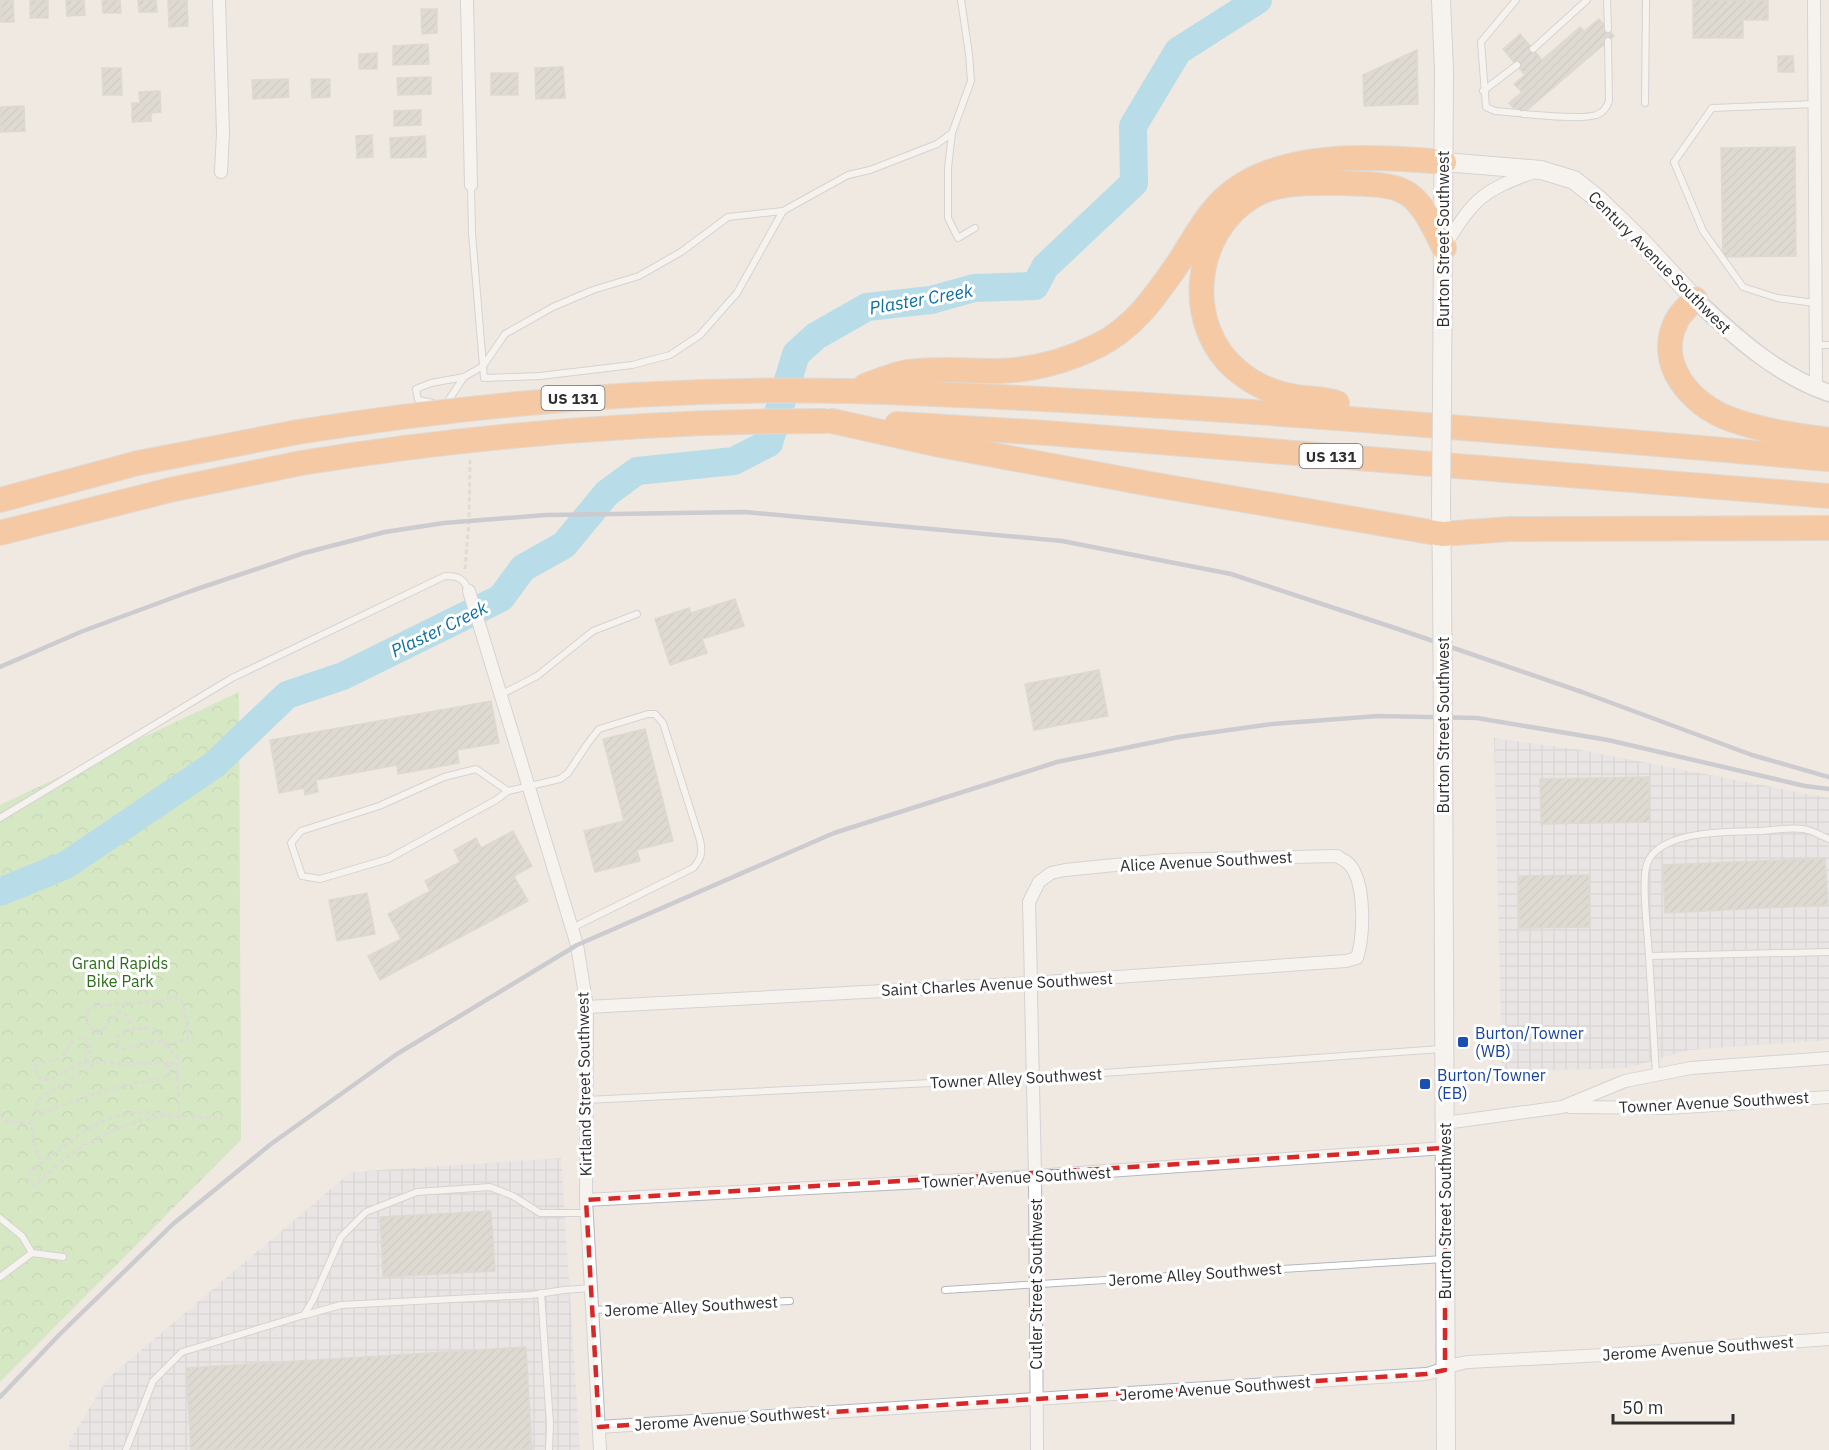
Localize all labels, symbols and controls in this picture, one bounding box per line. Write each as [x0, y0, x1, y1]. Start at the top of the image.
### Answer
street label: Burton Street Southwest [1433, 151, 1453, 327]
street label: Century Avenue Southwest [1584, 186, 1736, 338]
water label: Plaster Creek [867, 278, 975, 319]
road number: US 131 [542, 386, 604, 410]
road number: US 131 [1300, 444, 1362, 468]
water label: Plaster Creek [387, 595, 492, 662]
street label: Burton Street Southwest [1433, 637, 1453, 813]
street label: Alice Avenue Southwest [1119, 846, 1293, 876]
park label: Grand Rapids Bike Park [72, 953, 168, 991]
street label: Saint Charles Avenue Southwest [881, 968, 1113, 1000]
street label: Kirtland Street Southwest [572, 992, 596, 1176]
place label: Burton/Towner (WB) [1475, 1023, 1584, 1061]
marker: Burton/Towner (WB) [1456, 1035, 1470, 1049]
street label: Towner Alley Southwest [929, 1064, 1103, 1092]
place label: Burton/Towner (EB) [1437, 1065, 1546, 1103]
marker: Burton/Towner (EB) [1418, 1077, 1432, 1091]
street label: Towner Avenue Southwest [1618, 1087, 1810, 1117]
street label: Burton Street Southwest [1435, 1123, 1455, 1299]
street label: Towner Avenue Southwest [920, 1162, 1112, 1192]
street label: Cutler Street Southwest [1026, 1198, 1046, 1370]
street label: Jerome Alley Southwest [1108, 1258, 1282, 1290]
street label: Jerome Alley Southwest [604, 1291, 778, 1321]
street label: Jerome Avenue Southwest [1602, 1331, 1794, 1365]
street label: Jerome Avenue Southwest [1119, 1371, 1311, 1405]
scale bar [1613, 1387, 1733, 1425]
text: 50 m [1622, 1396, 1664, 1419]
street label: Jerome Avenue Southwest [634, 1401, 826, 1435]

